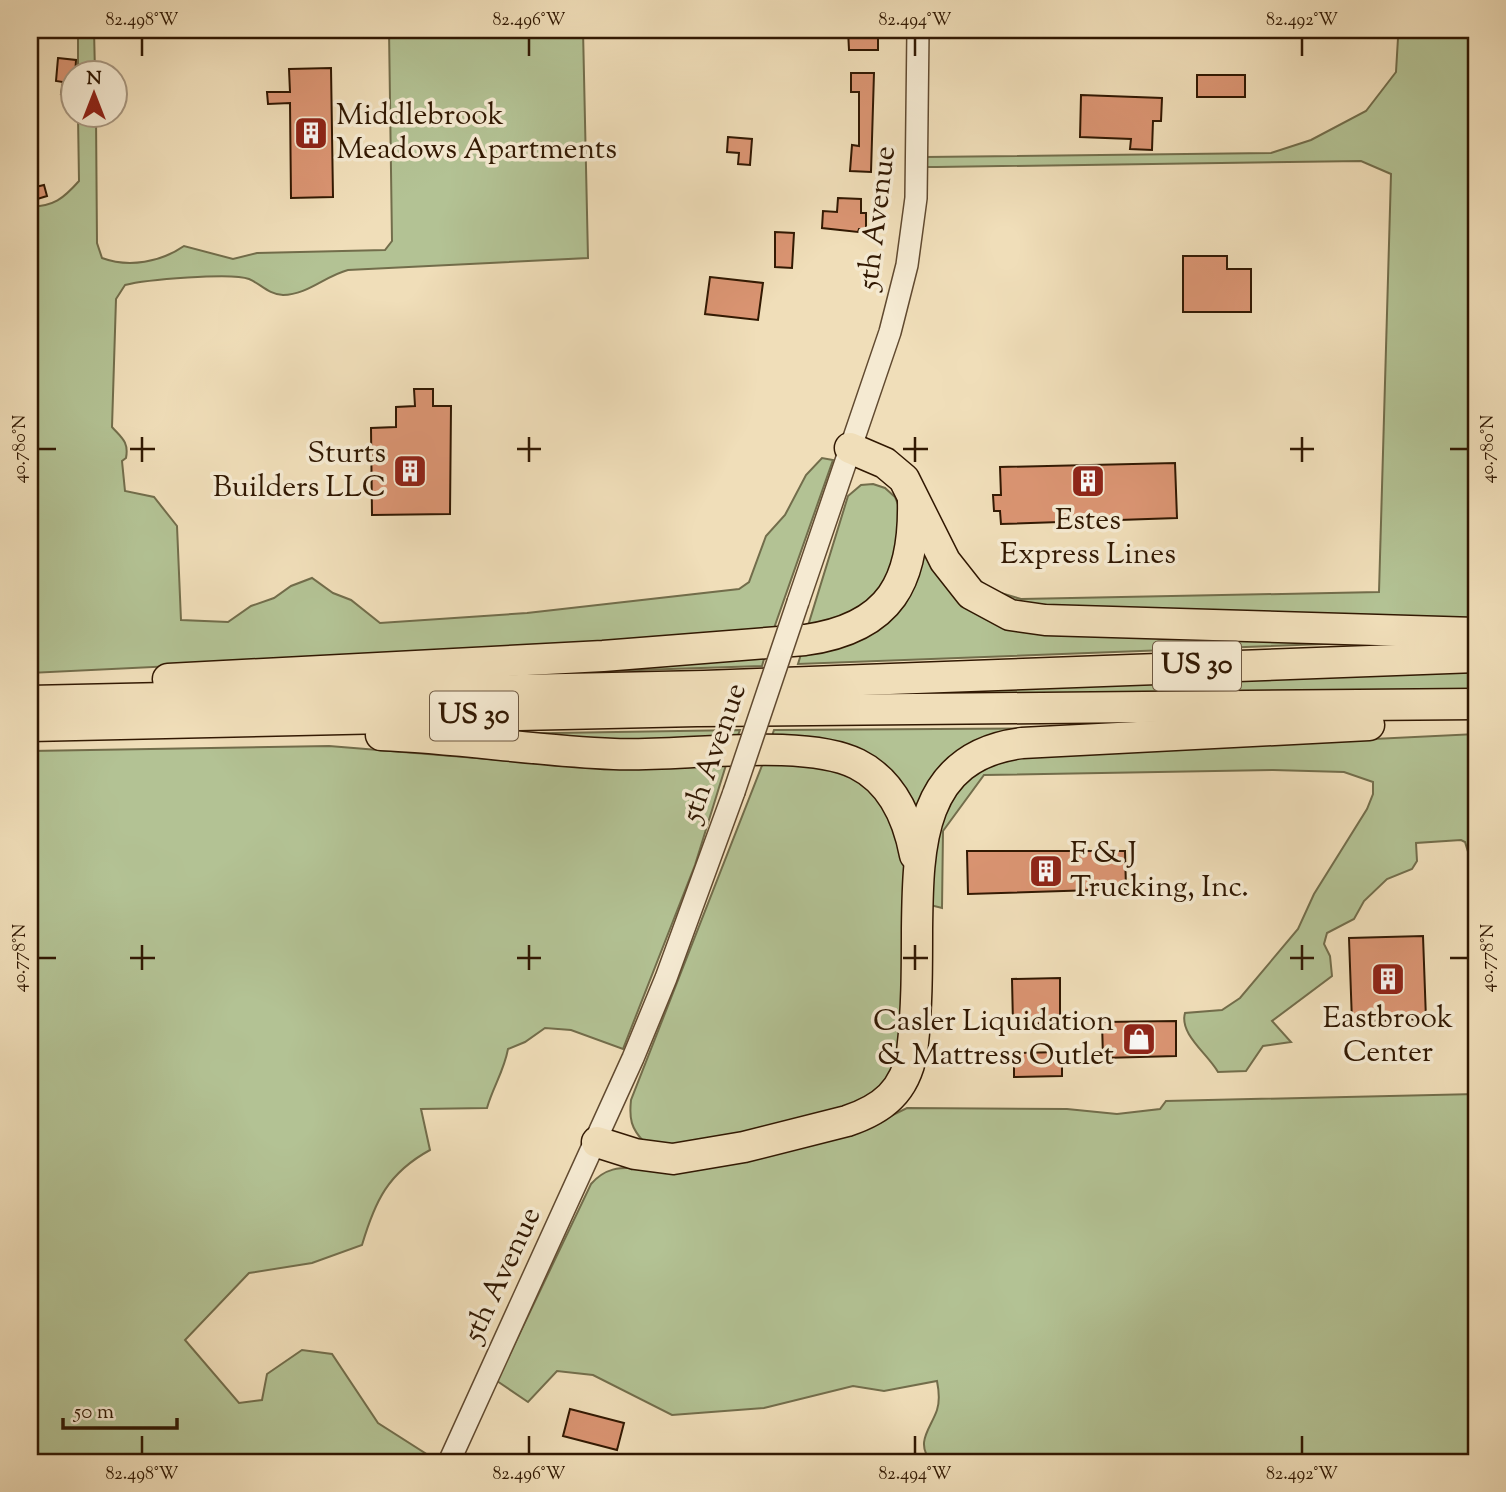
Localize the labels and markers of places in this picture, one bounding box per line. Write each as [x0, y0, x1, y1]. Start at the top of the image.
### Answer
place label: Middlebrook Meadows Apartments [336, 95, 617, 172]
building icon: Middlebrook Meadows Apartments [292, 114, 330, 152]
place label: Sturts Builders LLC [213, 433, 386, 510]
building icon: Sturts Builders LLC [391, 452, 429, 490]
building icon: Estes Express Lines [1069, 462, 1107, 500]
place label: Estes Express Lines [1000, 500, 1176, 577]
place label: F & J Trucking, Inc. [1070, 833, 1249, 910]
building icon: F & J Trucking, Inc. [1027, 852, 1065, 890]
building icon: Eastbrook Center [1369, 960, 1407, 998]
place label: Eastbrook Center [1323, 998, 1453, 1075]
place label: Casler Liquidation & Mattress Outlet [873, 1001, 1114, 1078]
shop icon: Casler Liquidation & Mattress Outlet [1120, 1020, 1158, 1058]

